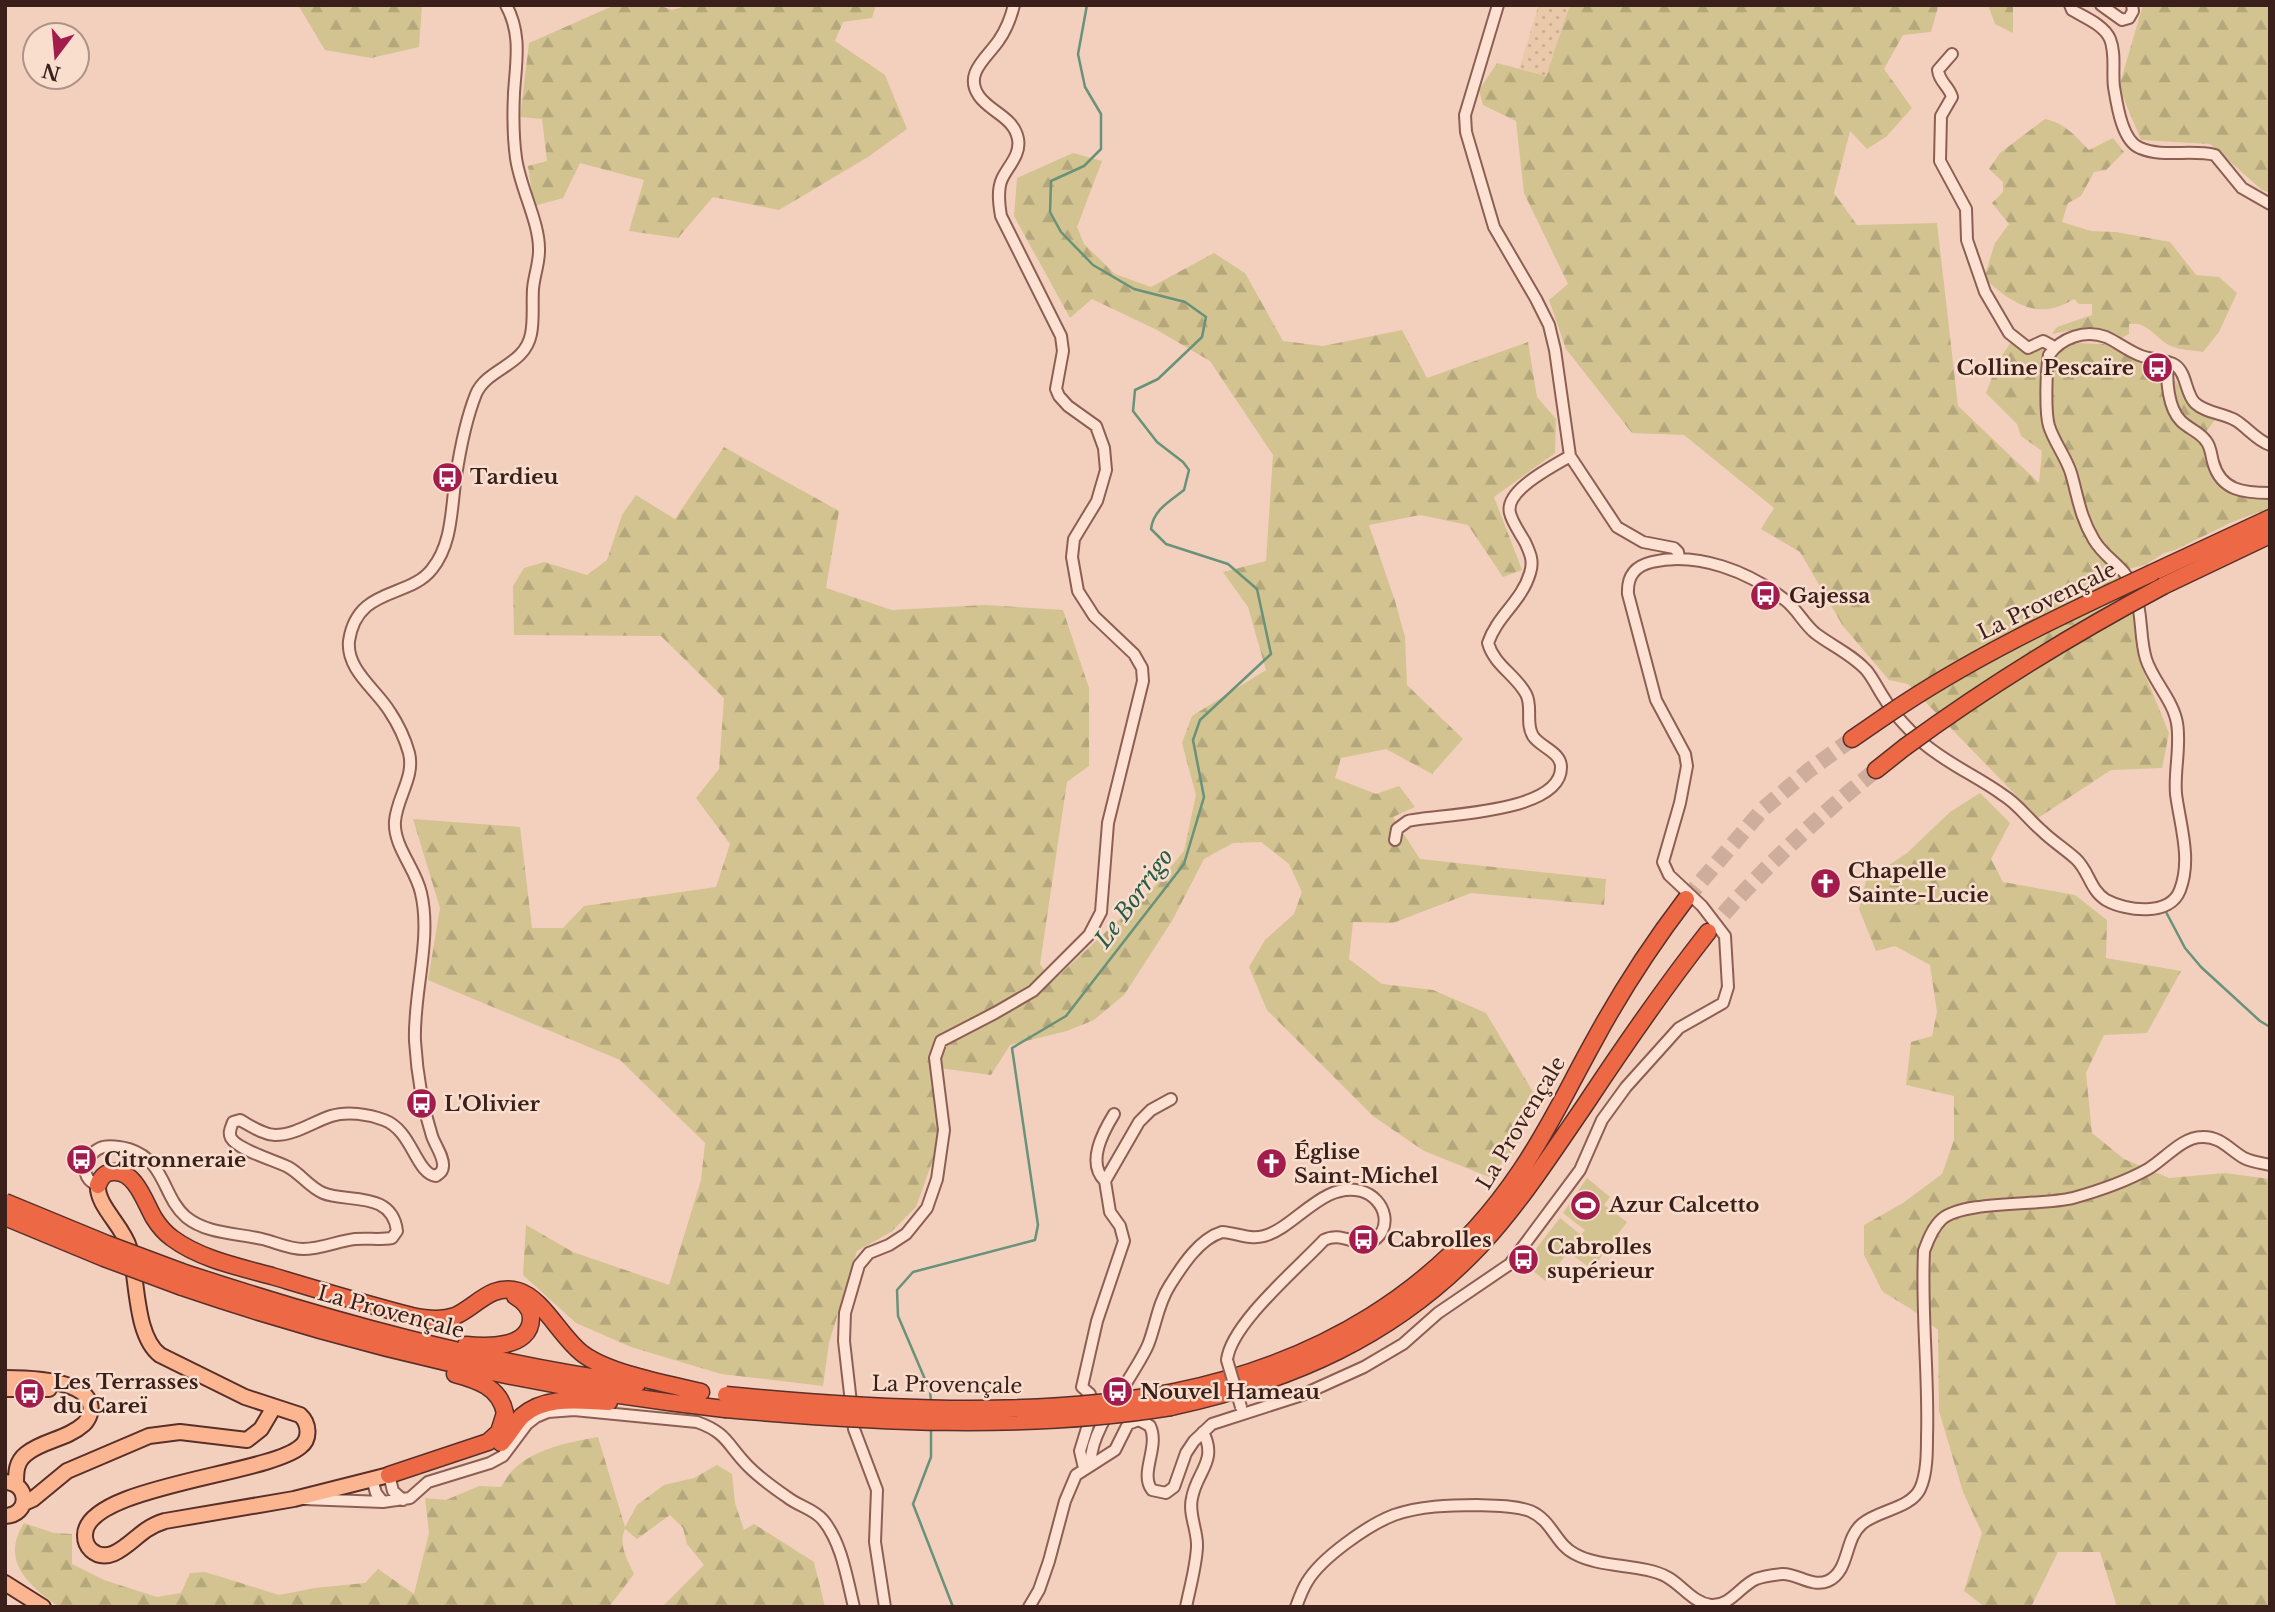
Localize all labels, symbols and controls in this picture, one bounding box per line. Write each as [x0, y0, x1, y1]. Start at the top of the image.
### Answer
north arrow [21, 21, 91, 91]
text: N [40, 58, 63, 85]
bus stop icon: Colline Pescaïre [2140, 351, 2174, 385]
place label: Colline Pescaïre [1957, 355, 2134, 381]
bus stop icon: Tardieu [430, 460, 464, 494]
place label: Tardieu [470, 464, 559, 490]
street label: La Provençale [1974, 556, 2120, 646]
bus stop icon: Gajessa [1749, 579, 1783, 613]
place label: Gajessa [1789, 583, 1870, 609]
water label: Le Borrigo [1088, 843, 1179, 954]
place label: Chapelle Sainte-Lucie [1848, 858, 1989, 908]
church icon: Chapelle Sainte-Lucie [1808, 866, 1842, 900]
street label: La Provençale [1471, 1052, 1571, 1194]
bus stop icon: L'Olivier [404, 1087, 438, 1121]
place label: L'Olivier [444, 1091, 540, 1117]
place label: Église Saint-Michel [1294, 1139, 1439, 1189]
bus stop icon: Citronneraie [64, 1143, 98, 1177]
place label: Citronneraie [104, 1147, 246, 1173]
church icon: Église Saint-Michel [1254, 1147, 1288, 1181]
sports icon: Azur Calcetto [1569, 1188, 1603, 1222]
place label: Azur Calcetto [1608, 1192, 1759, 1218]
bus stop icon: Cabrolles [1347, 1223, 1381, 1257]
place label: Cabrolles [1387, 1227, 1492, 1253]
place label: Cabrolles supérieur [1547, 1234, 1655, 1284]
bus stop icon: Cabrolles supérieur [1507, 1242, 1541, 1276]
street label: La Provençale [315, 1280, 467, 1344]
place label: Les Terrasses du Careï [53, 1369, 199, 1419]
street label: La Provençale [871, 1371, 1023, 1399]
bus stop icon: Nouvel Hameau [1100, 1375, 1134, 1409]
bus stop icon: Les Terrasses du Careï [13, 1377, 47, 1411]
place label: Nouvel Hameau [1140, 1379, 1320, 1405]

